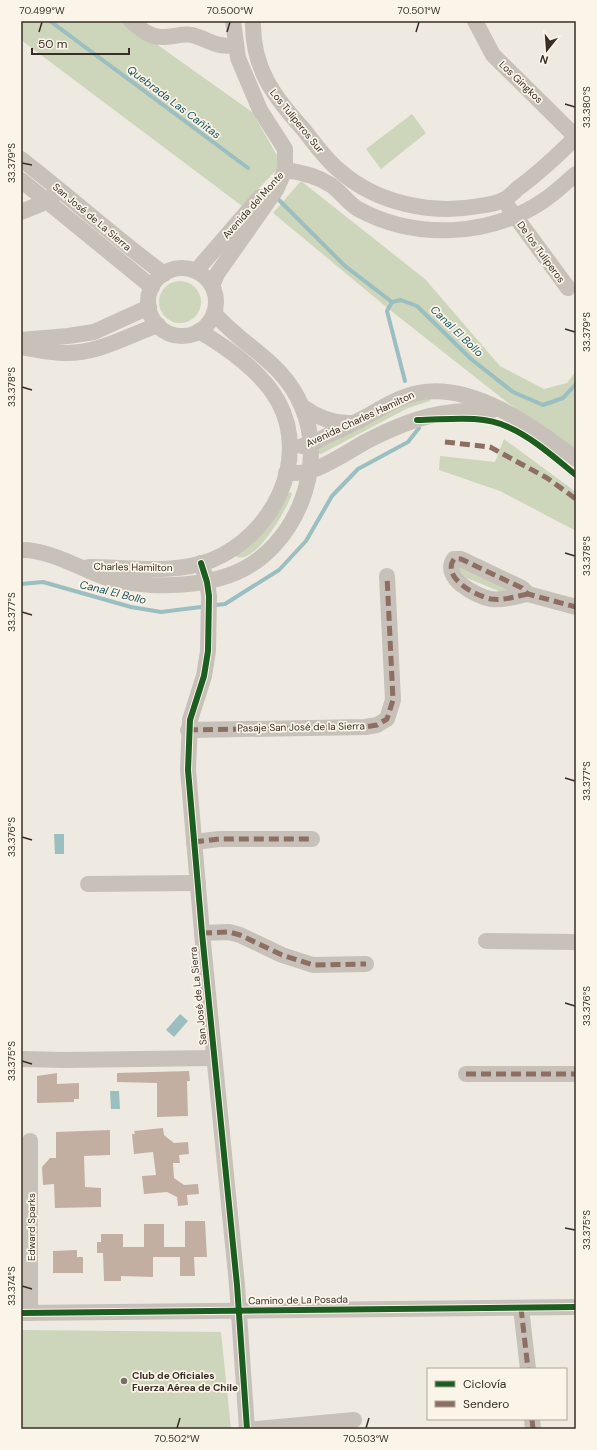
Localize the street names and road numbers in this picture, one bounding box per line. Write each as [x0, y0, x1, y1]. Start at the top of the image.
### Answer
street label: Los Gingkos [496, 58, 546, 106]
street label: Los Tuliperos Sur [267, 86, 327, 156]
street label: Avenida del Monte [219, 169, 287, 241]
street label: San José de La Sierra [50, 180, 134, 254]
street label: De los Tuliperos [514, 219, 568, 285]
street label: Avenida Charles Hamilton [304, 388, 417, 450]
street label: Charles Hamilton [93, 560, 173, 574]
street label: Pasaje San José de la Sierra [237, 719, 365, 735]
street label: San José de La Sierra [186, 946, 210, 1046]
street label: Edward Sparks [25, 1193, 38, 1261]
street label: Camino de La Posada [248, 1293, 348, 1307]

